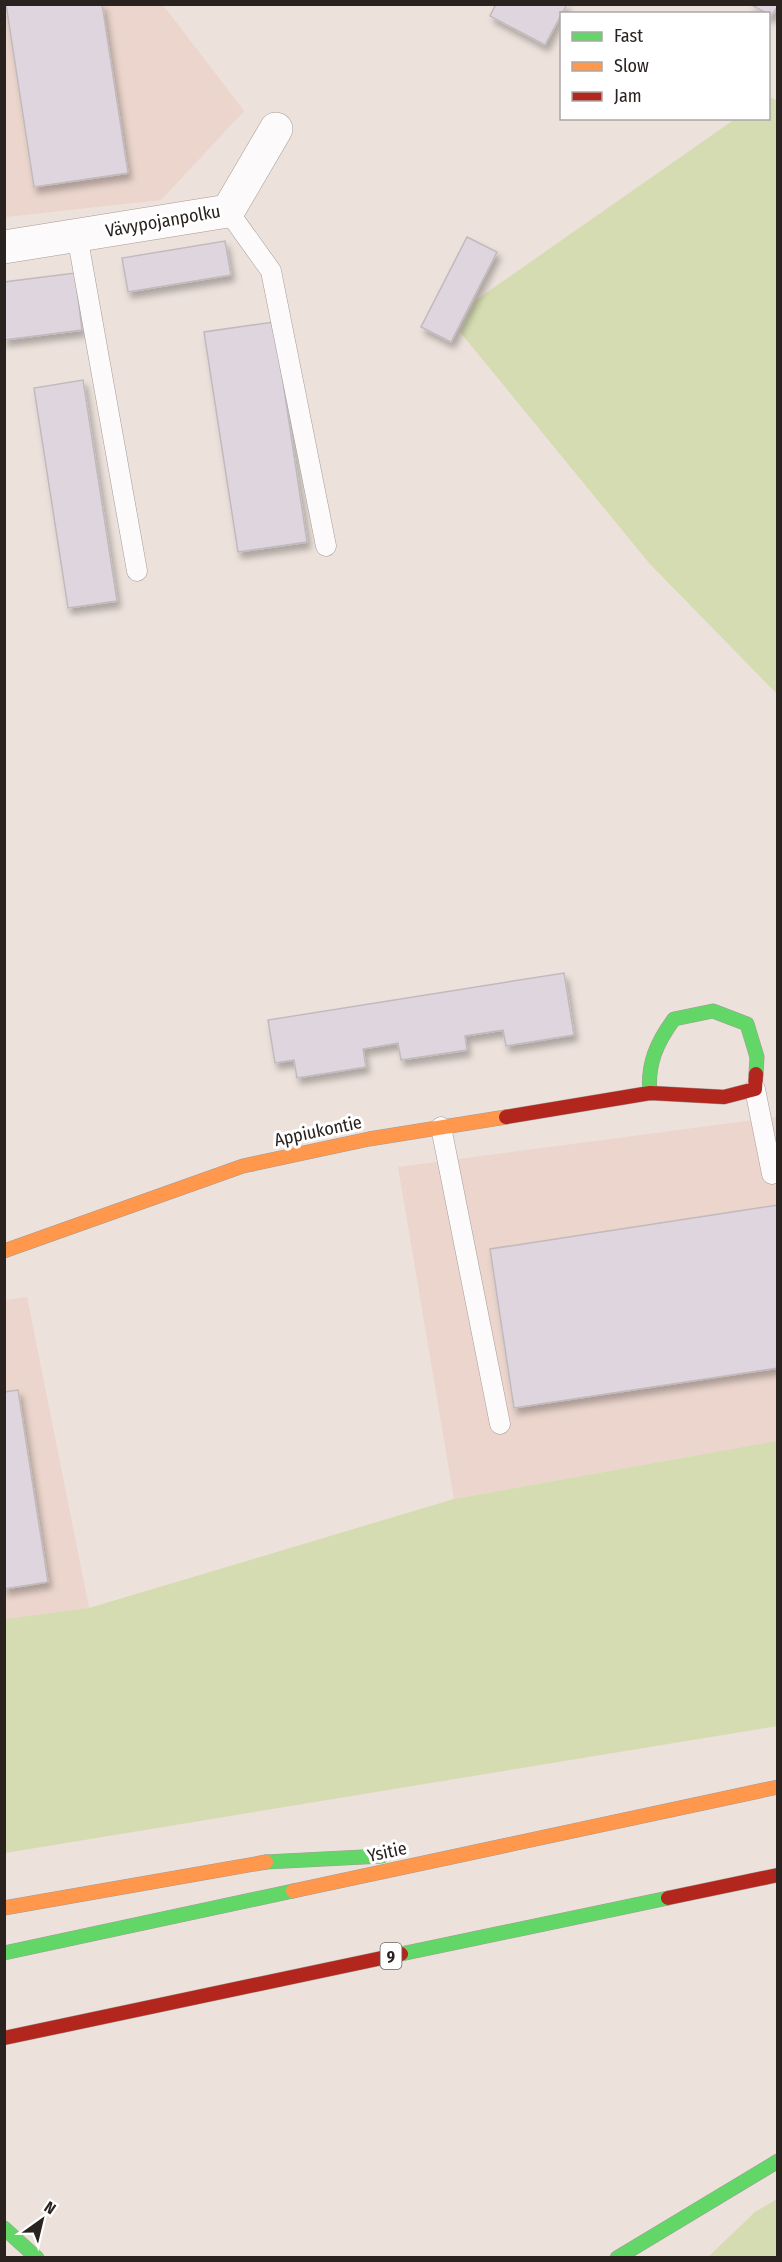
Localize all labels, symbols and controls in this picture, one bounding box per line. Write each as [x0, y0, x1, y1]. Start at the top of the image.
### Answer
legend [560, 12, 770, 120]
text: Fast [614, 25, 643, 47]
text: Slow [614, 55, 649, 77]
text: Jam [614, 85, 642, 107]
street label: Vävypojanpolku [104, 200, 222, 242]
street label: Appiukontie [272, 1111, 364, 1151]
street label: Ysitie [365, 1837, 409, 1867]
road number: 9 [380, 1943, 402, 1969]
north arrow [12, 2190, 72, 2250]
text: N [41, 2197, 59, 2219]

